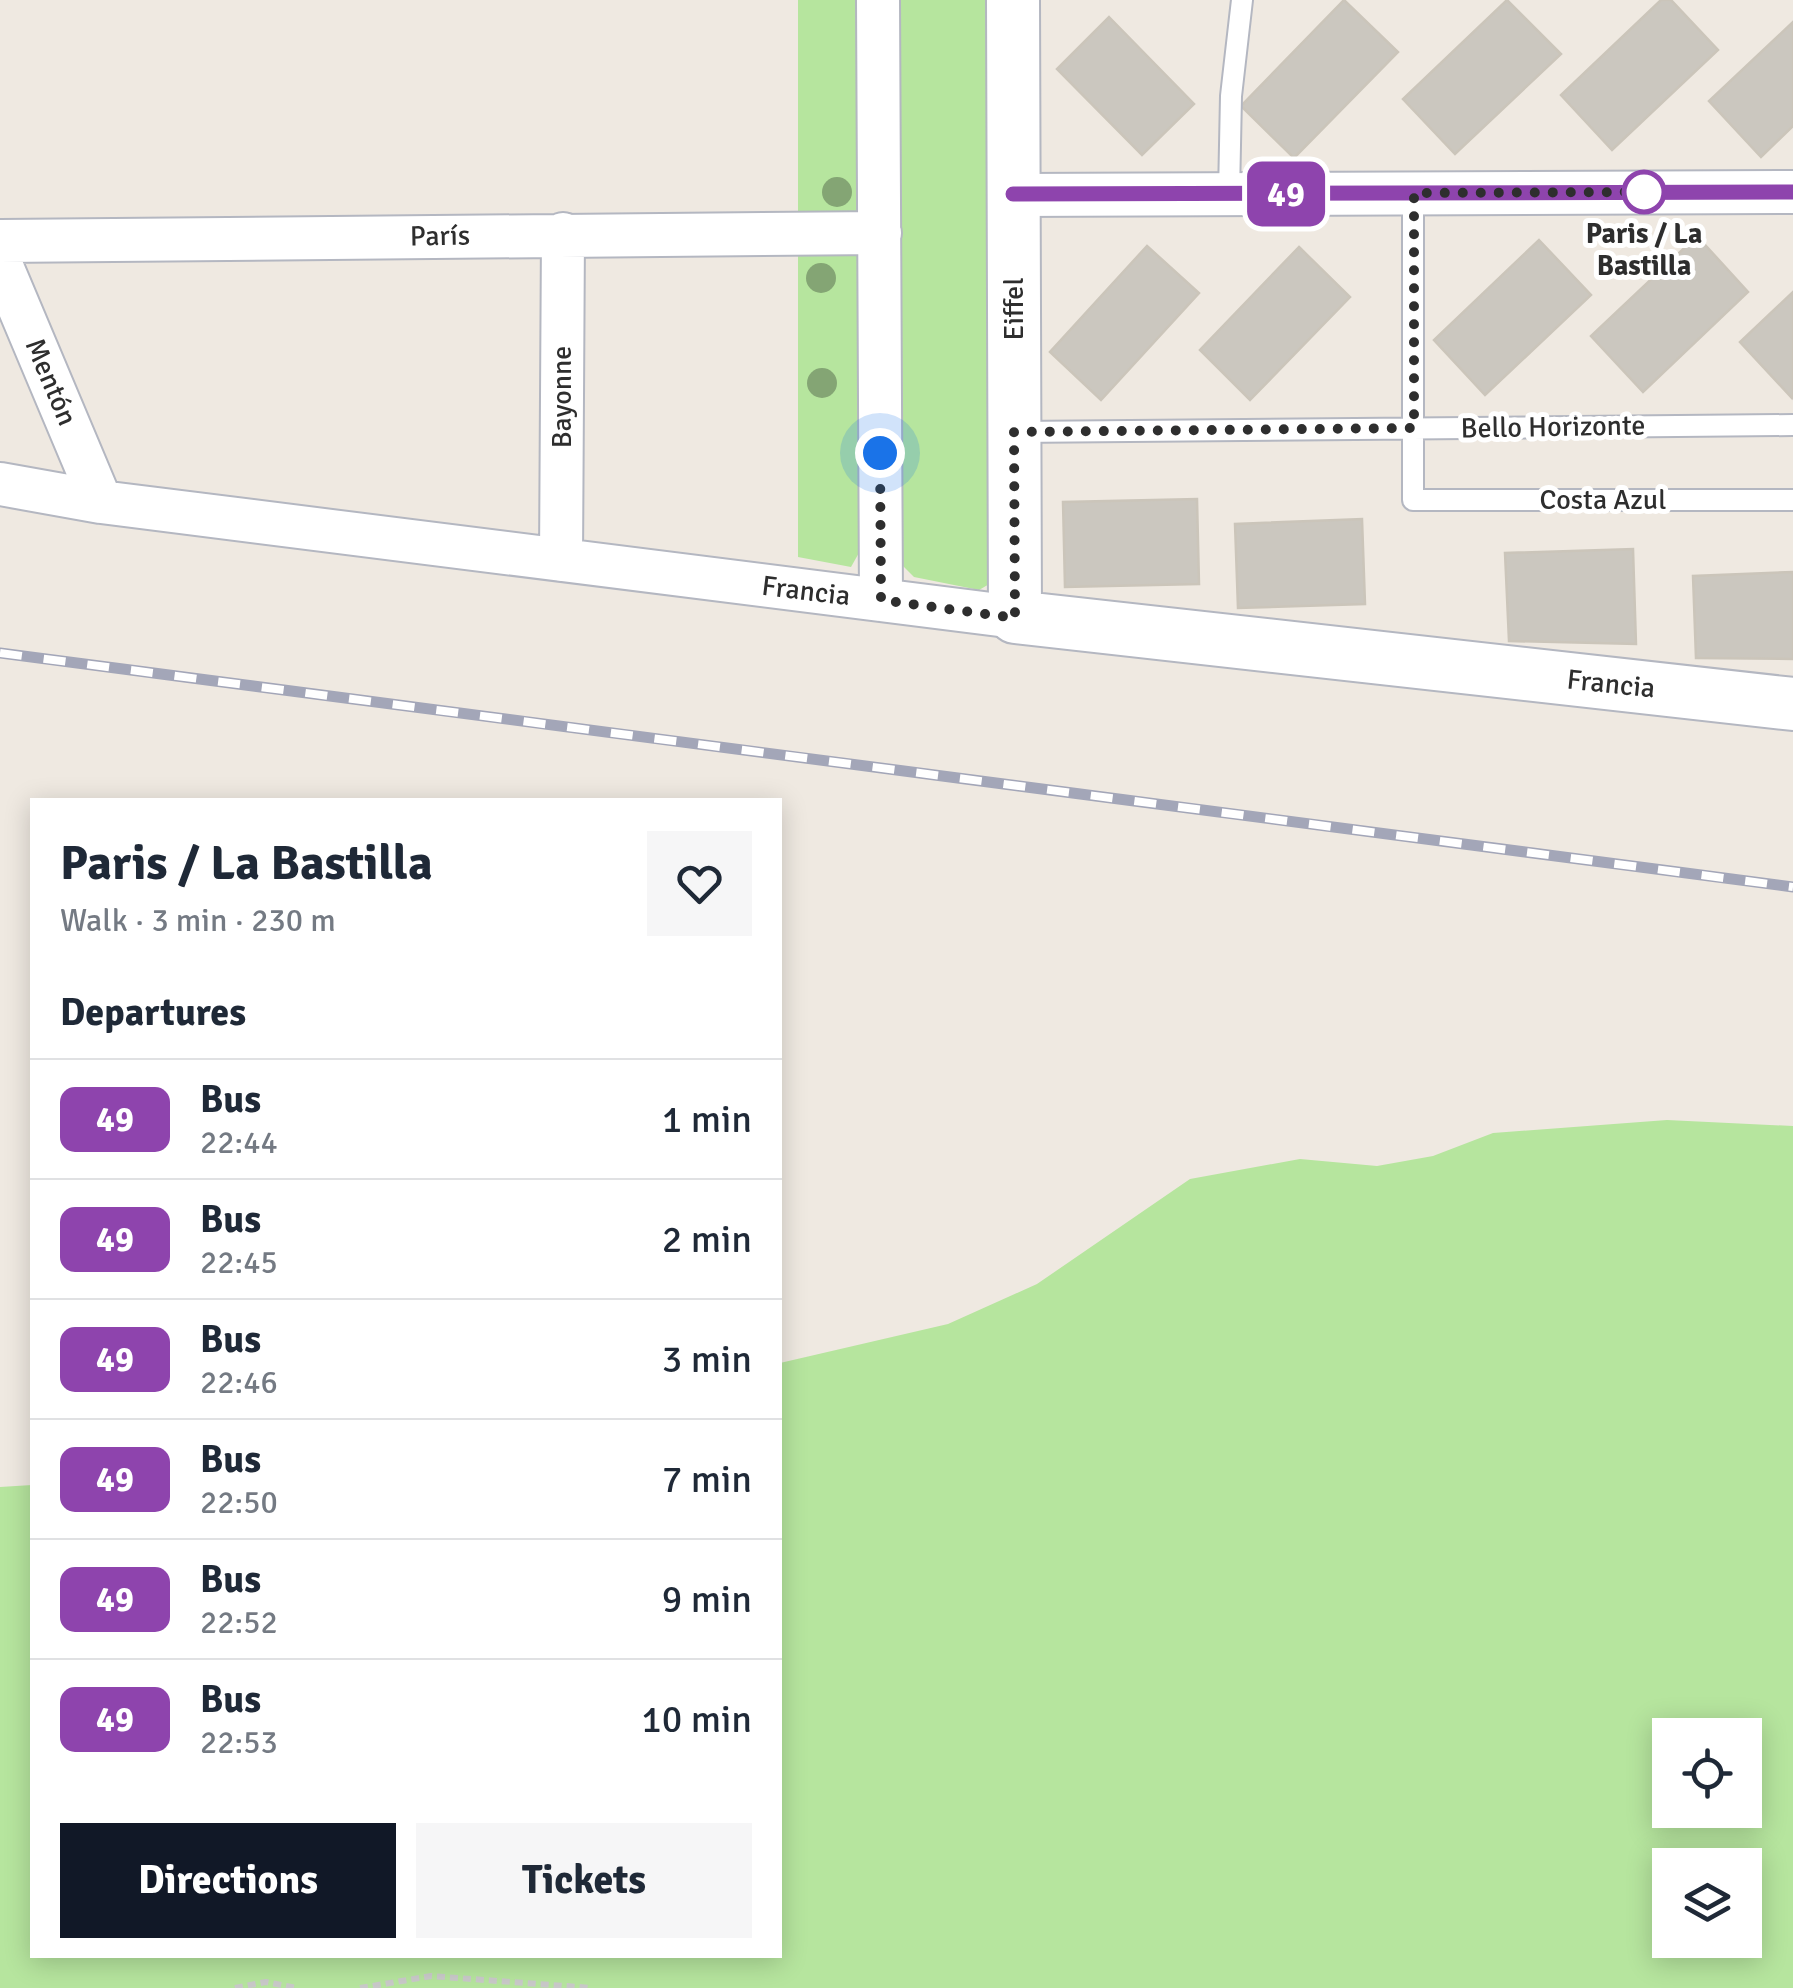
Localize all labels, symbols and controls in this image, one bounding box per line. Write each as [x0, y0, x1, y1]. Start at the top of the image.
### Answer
line badge: 49 [1241, 162, 1331, 226]
marker: Paris / La Bastilla [1623, 171, 1665, 213]
text: 49 [1267, 173, 1305, 216]
place label: Paris / La Bastilla [1586, 217, 1702, 283]
street label: París [410, 218, 470, 254]
street label: Eiffel [997, 277, 1031, 341]
street label: Mentón [18, 333, 84, 431]
street label: Bayonne [545, 346, 579, 448]
street label: Bello Horizonte [1460, 408, 1646, 446]
your location [855, 428, 905, 478]
street label: Costa Azul [1540, 483, 1666, 517]
street label: Francia [760, 569, 852, 613]
street label: Francia [1565, 662, 1657, 706]
button: heart [647, 831, 752, 936]
text: Paris / La Bastilla [60, 834, 433, 893]
text: Walk · 3 min · 230 m [60, 901, 336, 940]
text: Departures [60, 989, 246, 1036]
text: Bus [200, 1076, 261, 1123]
text: 1 min [662, 1096, 752, 1143]
text: 49 [96, 1098, 134, 1141]
text: 22:44 [200, 1123, 278, 1162]
text: Bus [200, 1196, 261, 1243]
text: 2 min [662, 1216, 752, 1263]
text: 49 [96, 1218, 134, 1261]
text: 22:45 [200, 1243, 278, 1282]
text: Bus [200, 1316, 261, 1363]
text: 3 min [662, 1336, 752, 1383]
text: 49 [96, 1338, 134, 1381]
text: 22:46 [200, 1363, 278, 1402]
text: Bus [200, 1436, 261, 1483]
text: 7 min [662, 1456, 752, 1503]
text: 49 [96, 1458, 134, 1501]
text: 22:50 [200, 1483, 278, 1522]
text: Bus [200, 1556, 261, 1603]
text: 9 min [662, 1576, 752, 1623]
text: 49 [96, 1578, 134, 1621]
text: 22:52 [200, 1603, 278, 1642]
text: Bus [200, 1676, 261, 1723]
text: 10 min [641, 1696, 752, 1743]
text: 49 [96, 1698, 134, 1741]
map controls [1652, 1718, 1762, 1958]
button: locate [1652, 1718, 1762, 1828]
text: 22:53 [200, 1723, 278, 1762]
button: Directions [60, 1823, 396, 1938]
button: Tickets [416, 1823, 752, 1938]
button: layers [1652, 1848, 1762, 1958]

